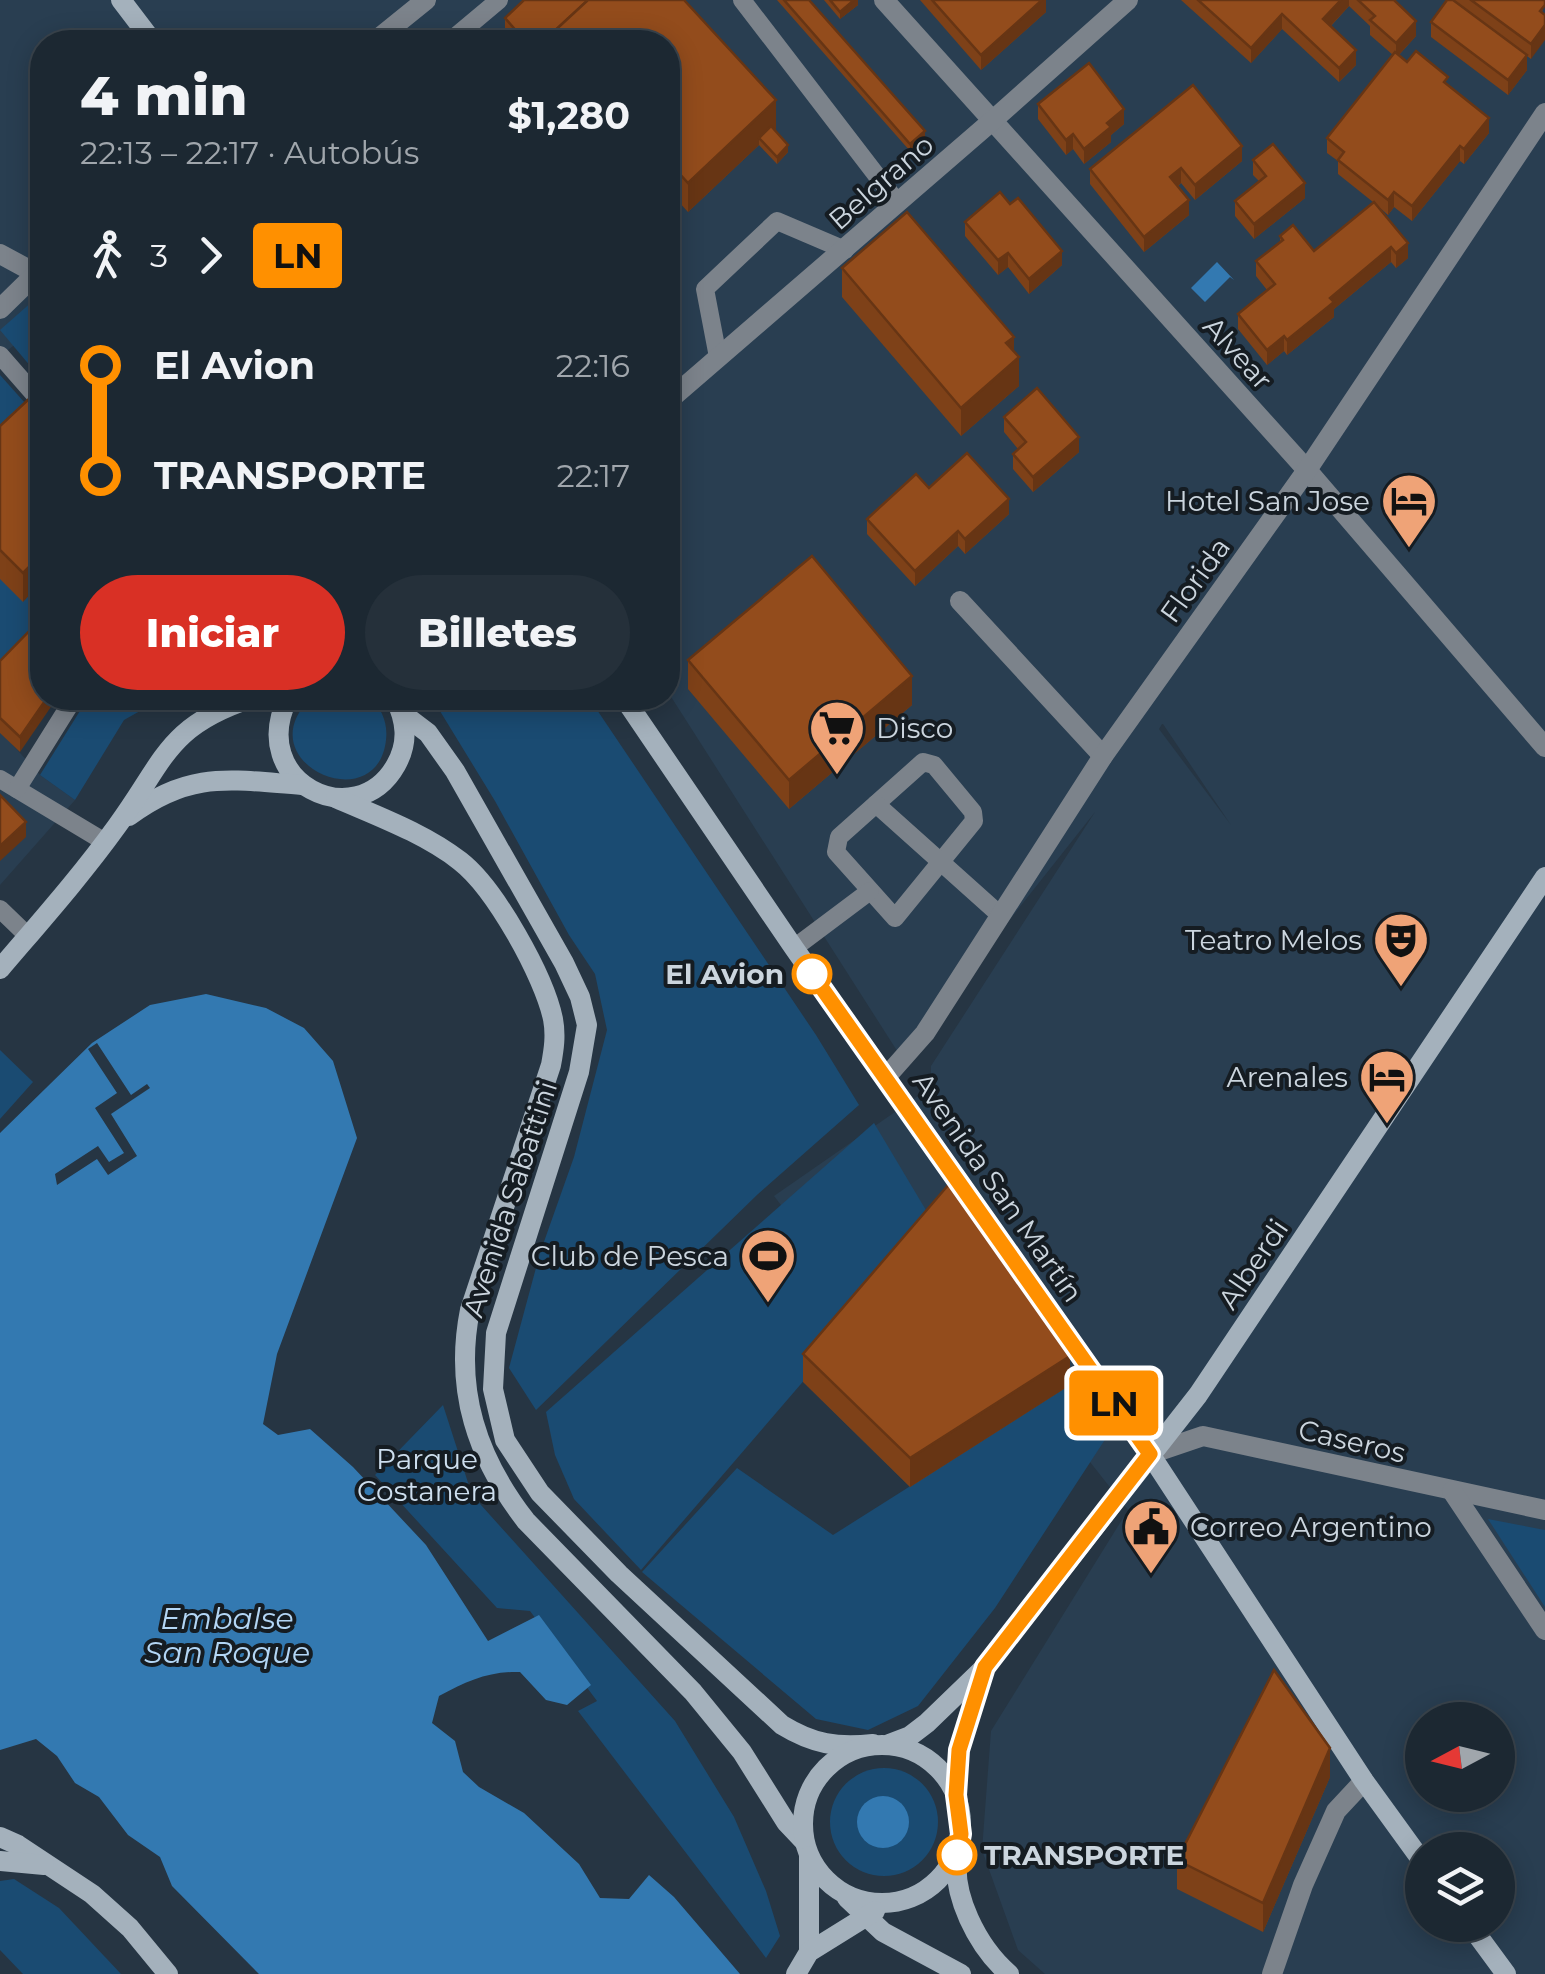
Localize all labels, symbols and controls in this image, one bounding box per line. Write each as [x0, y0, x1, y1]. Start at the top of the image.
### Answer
text: 4 min [80, 62, 247, 129]
text: $1,280 [508, 92, 630, 139]
street label: Belgrano [822, 127, 940, 237]
text: 22:13 – 22:17 · Autobús [80, 133, 419, 172]
icon: walk [80, 228, 135, 283]
icon: forward [183, 228, 238, 283]
text: LN [273, 234, 322, 277]
text: 3 [150, 236, 168, 275]
street label: Alvear [1196, 309, 1280, 397]
text: El Avion [154, 342, 315, 389]
text: 22:16 [556, 346, 630, 385]
text: TRANSPORTE [154, 452, 426, 499]
text: 22:17 [556, 456, 630, 495]
hotel icon: Hotel San Jose [1379, 471, 1439, 550]
place label: Hotel San Jose [1165, 484, 1370, 518]
street label: Florida [1153, 531, 1237, 629]
button: Iniciar [80, 575, 345, 690]
button: Billetes [365, 575, 630, 690]
supermarket icon: Disco [807, 698, 867, 777]
place label: Disco [876, 711, 953, 745]
theatre icon: Teatro Melos [1371, 910, 1431, 989]
place label: Teatro Melos [1185, 923, 1362, 957]
marker: El Avion [793, 955, 831, 993]
place label: El Avion [665, 957, 784, 991]
hotel icon: Arenales [1357, 1047, 1417, 1126]
place label: Arenales [1227, 1060, 1348, 1094]
street label: Avenida San Martín [906, 1065, 1090, 1309]
street label: Avenida Sabattini [456, 1077, 564, 1321]
street label: Alberdi [1211, 1213, 1295, 1315]
sports icon: Club de Pesca [738, 1226, 798, 1305]
place label: Club de Pesca [531, 1239, 729, 1273]
line badge: LN [1069, 1370, 1159, 1436]
text: LN [1089, 1382, 1139, 1425]
street label: Caseros [1295, 1412, 1409, 1470]
park label: Parque Costanera [357, 1442, 497, 1508]
public building icon: Correo Argentino [1121, 1497, 1181, 1576]
place label: Correo Argentino [1190, 1510, 1432, 1544]
water label: Embalse San Roque [144, 1600, 310, 1671]
north arrow [1405, 1702, 1515, 1812]
map controls [1405, 1702, 1515, 1942]
button: layers [1405, 1832, 1515, 1942]
marker: TRANSPORTE [938, 1836, 976, 1874]
place label: TRANSPORTE [984, 1838, 1184, 1872]

